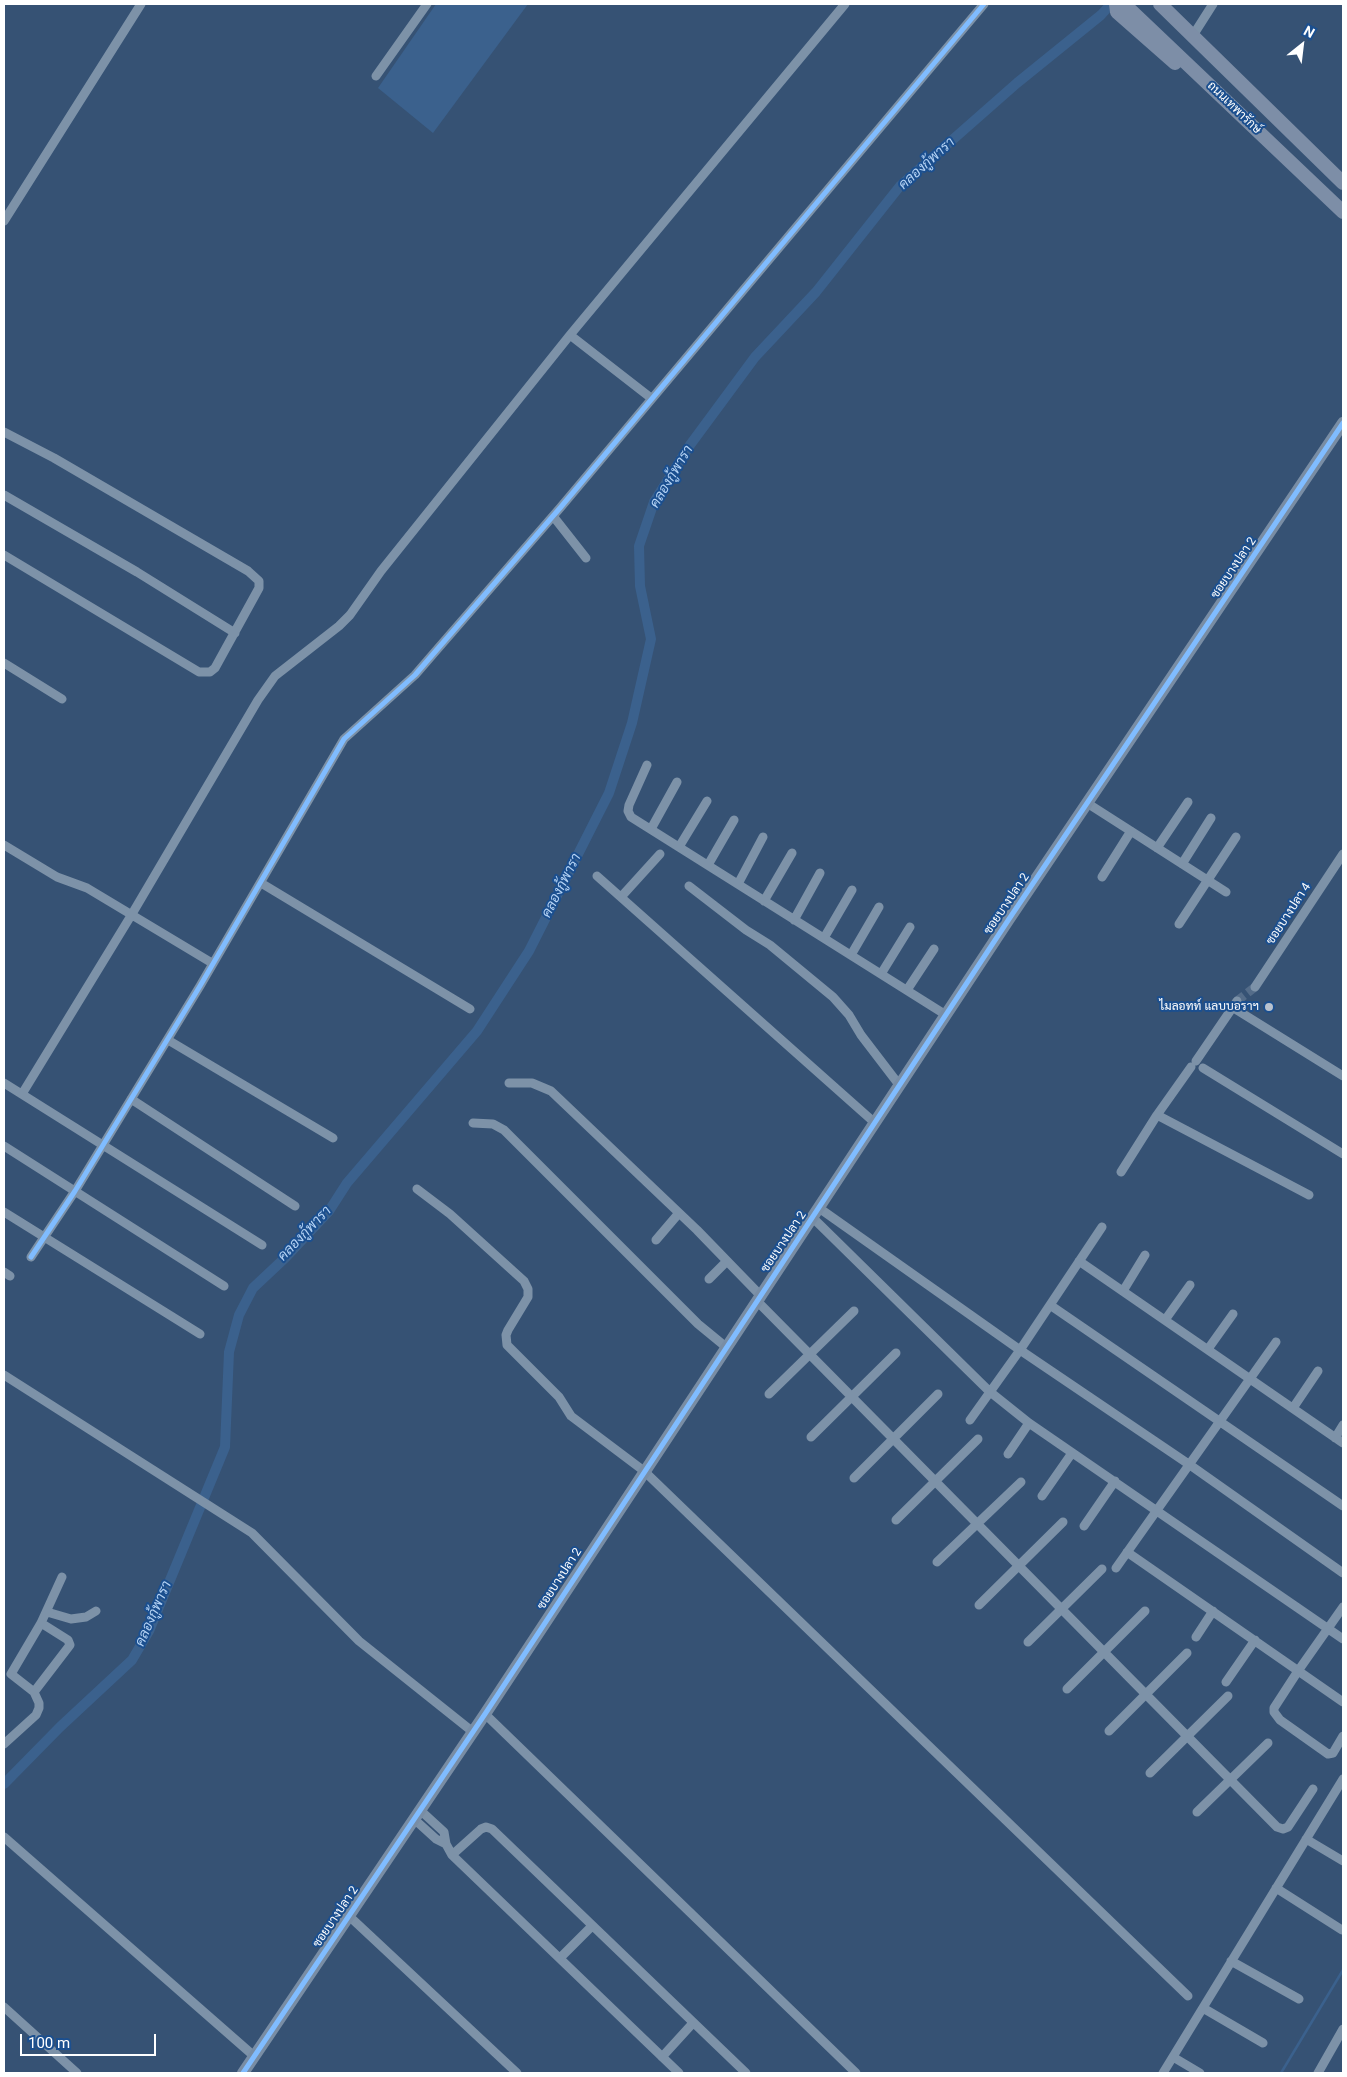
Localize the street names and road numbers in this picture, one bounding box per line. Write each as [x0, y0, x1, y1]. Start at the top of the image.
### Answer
street label: ถนนเทพารักษ์ [1204, 79, 1264, 137]
street label: ซอยบางปลา 2 [1208, 535, 1260, 601]
street label: ซอยบางปลา 2 [981, 871, 1033, 937]
street label: ซอยบางปลา 4 [1264, 880, 1314, 948]
street label: ซอยบางปลา 2 [758, 1209, 810, 1275]
street label: ซอยบางปลา 2 [535, 1545, 585, 1613]
street label: ซอยบางปลา 2 [310, 1884, 362, 1950]

